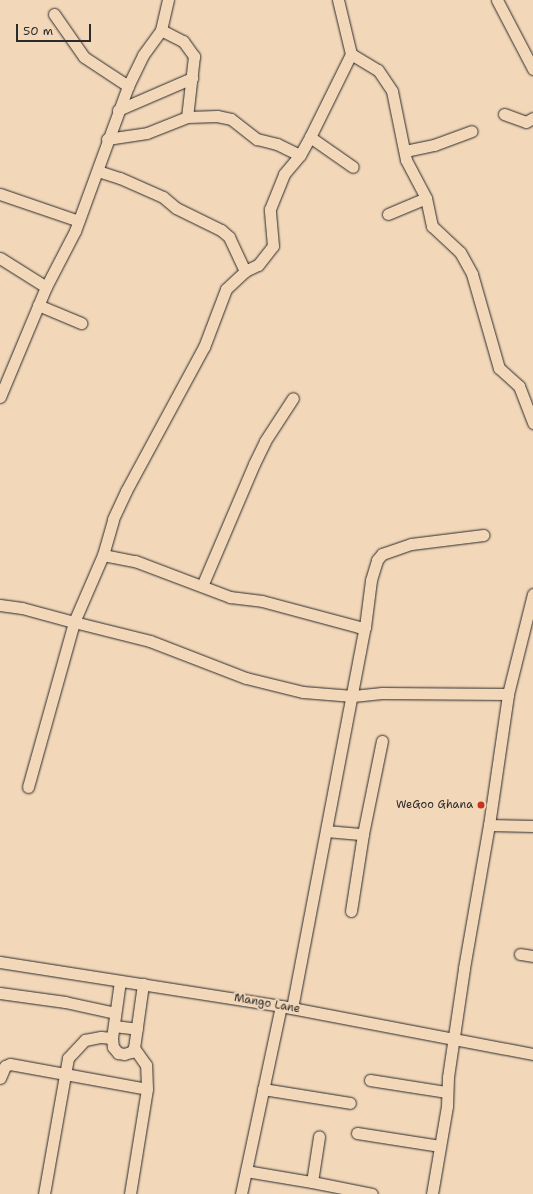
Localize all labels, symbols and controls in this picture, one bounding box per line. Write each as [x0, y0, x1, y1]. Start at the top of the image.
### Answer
scale bar [18, 16, 93, 42]
text: 50 m [23, 23, 53, 39]
place label: WeGoo Ghana [396, 798, 473, 812]
marker: WeGoo Ghana [476, 800, 486, 810]
street label: Mango Lane [233, 992, 301, 1016]

